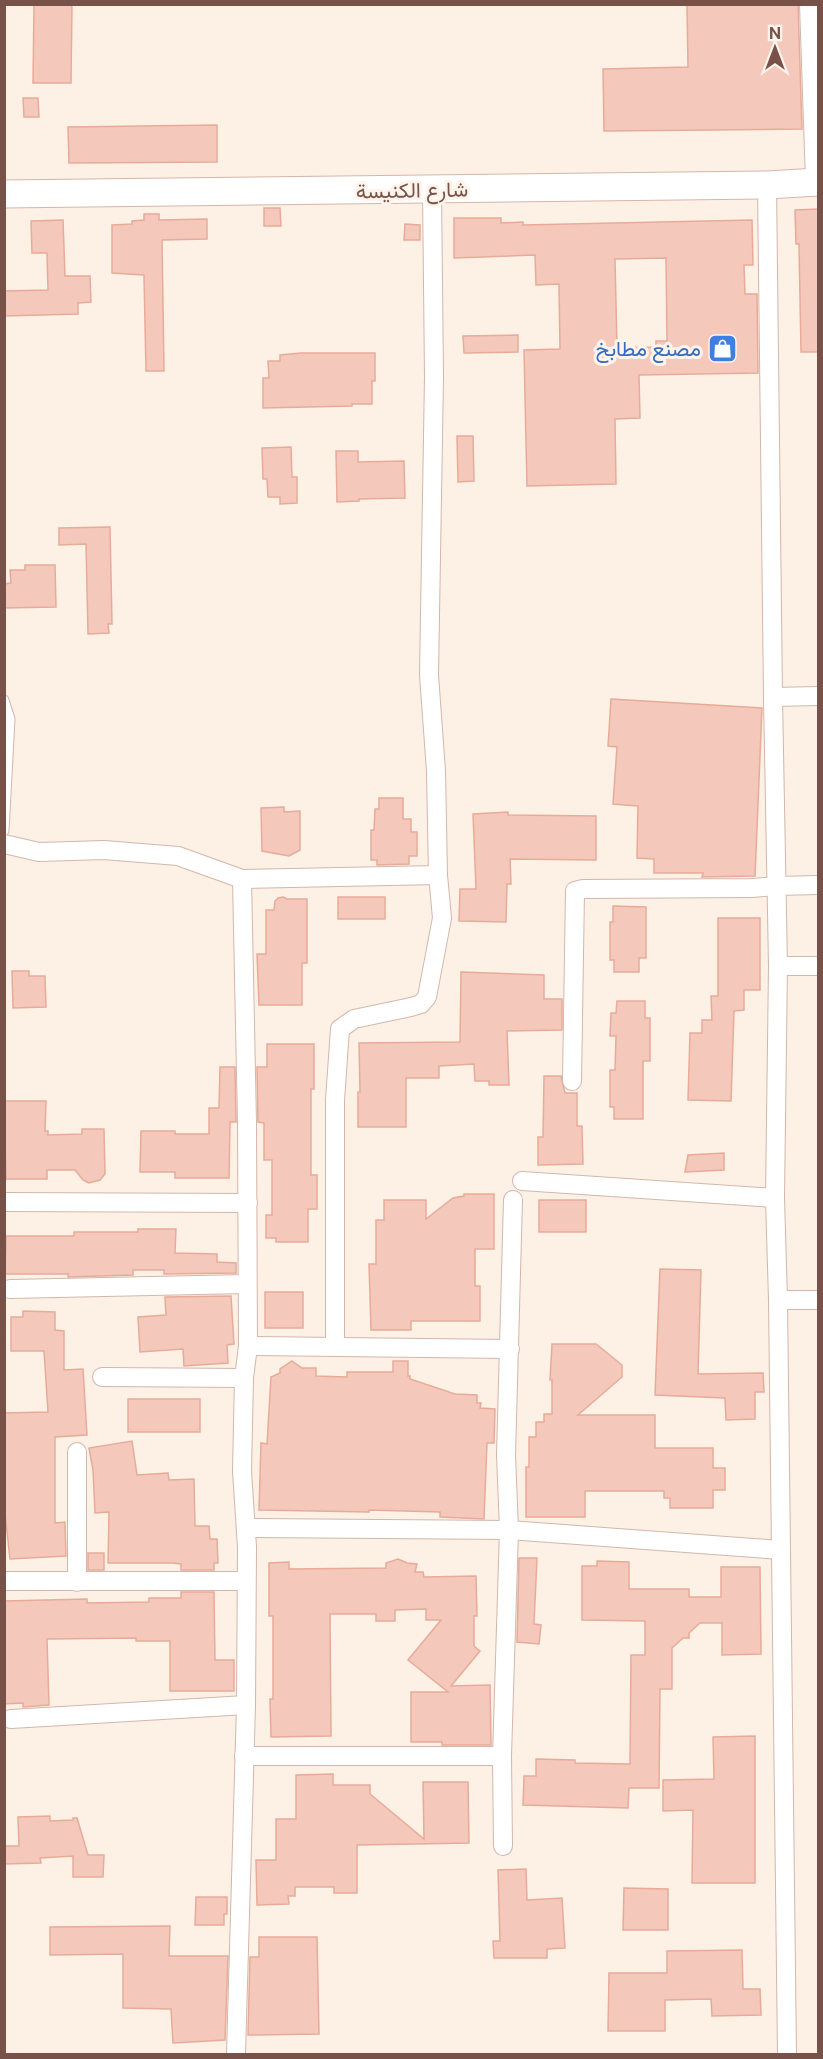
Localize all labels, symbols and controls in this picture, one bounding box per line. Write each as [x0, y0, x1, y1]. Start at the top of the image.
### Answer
north arrow [745, 18, 805, 78]
text: N [769, 24, 781, 43]
street label: شارع الكنيسة [356, 177, 468, 205]
shop icon: مصنع مطابخ [706, 332, 738, 364]
place label: مصنع مطابخ [595, 336, 701, 363]

